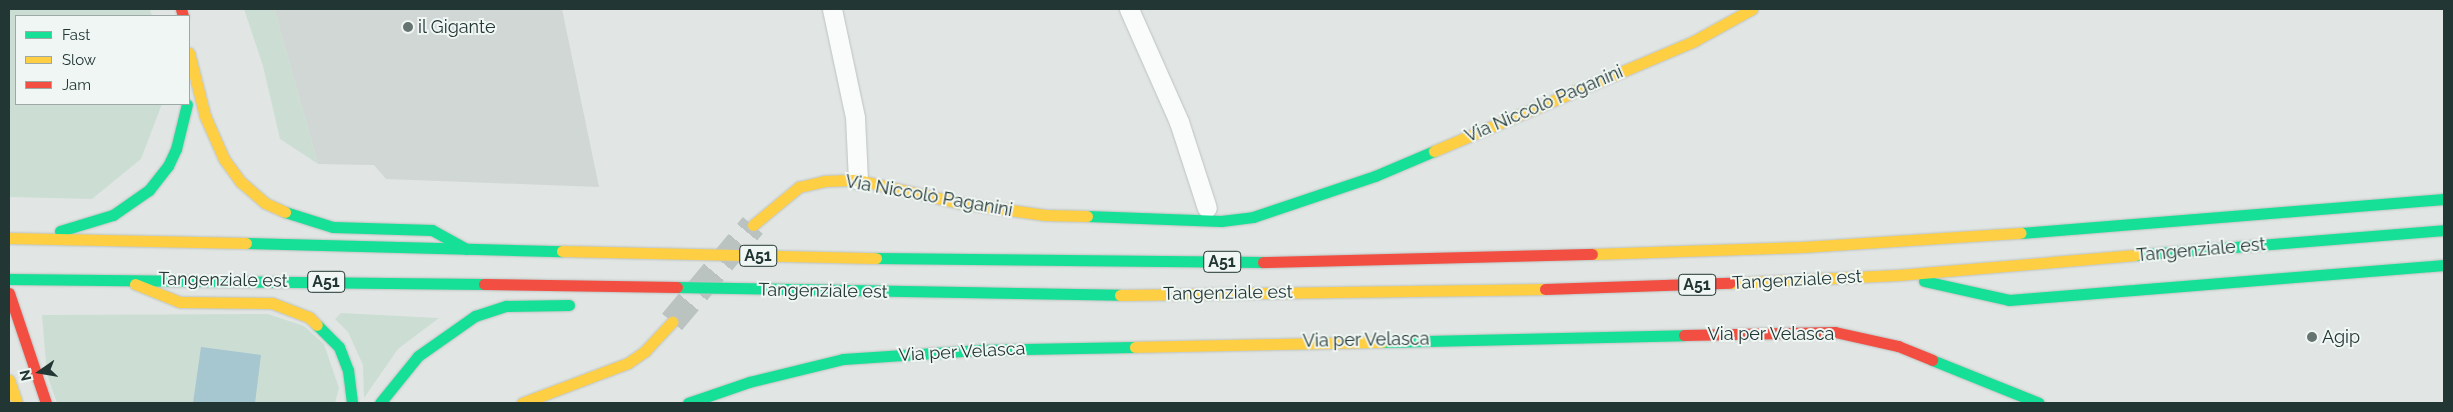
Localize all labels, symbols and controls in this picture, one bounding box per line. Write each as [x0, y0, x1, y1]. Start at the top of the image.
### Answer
legend [15, 15, 190, 105]
place label: il Gigante [418, 16, 496, 38]
marker: il Gigante [402, 21, 414, 33]
text: Fast [62, 26, 90, 44]
text: Slow [62, 51, 96, 69]
street label: Via Niccolò Paganini [1462, 61, 1626, 147]
text: Jam [62, 76, 91, 94]
street label: Via Niccolò Paganini [844, 171, 1014, 221]
street label: Tangenziale est [2136, 234, 2266, 266]
road number: A51 [738, 242, 778, 270]
road number: A51 [1202, 248, 1242, 276]
street label: Tangenziale est [1732, 266, 1862, 294]
street label: Tangenziale est [158, 268, 288, 292]
road number: A51 [306, 268, 346, 296]
road number: A51 [1677, 272, 1717, 298]
street label: Tangenziale est [758, 279, 888, 303]
street label: Tangenziale est [1163, 281, 1293, 305]
street label: Via per Velasca [1707, 323, 1835, 345]
place label: Agip [2322, 326, 2360, 348]
street label: Via per Velasca [1302, 328, 1430, 352]
marker: Agip [2306, 331, 2318, 343]
street label: Via per Velasca [898, 338, 1026, 366]
north arrow [15, 347, 65, 397]
text: N [16, 368, 34, 382]

